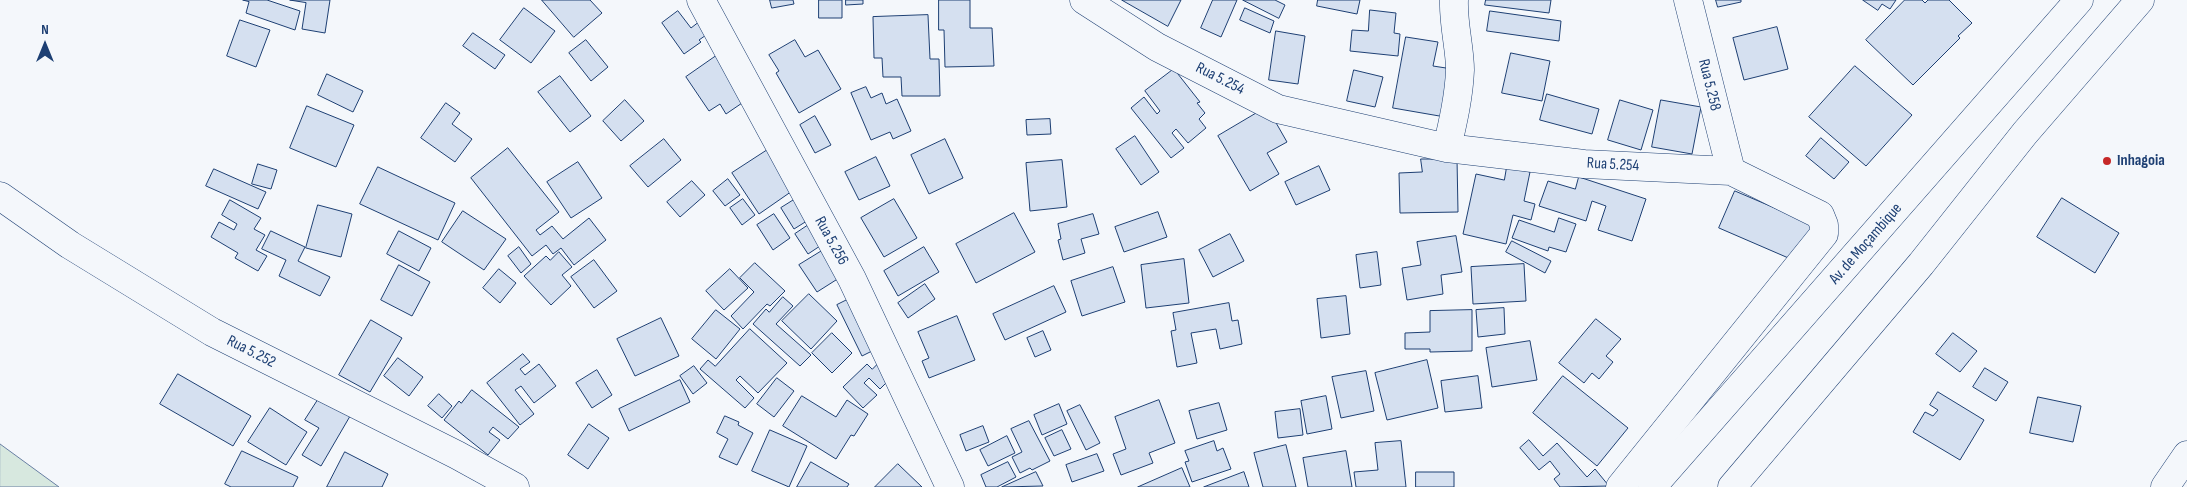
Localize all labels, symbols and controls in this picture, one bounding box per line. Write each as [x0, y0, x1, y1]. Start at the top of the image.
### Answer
north arrow [20, 20, 70, 70]
text: N [41, 21, 49, 38]
street label: Rua 5.258 [1693, 57, 1725, 113]
street label: Rua 5.254 [1192, 59, 1248, 99]
place label: Inhagoia [2117, 151, 2165, 171]
street label: Rua 5.254 [1586, 154, 1640, 176]
marker: Inhagoia [2101, 155, 2113, 167]
street label: Av. de Moçambique [1826, 199, 1906, 289]
street label: Rua 5.256 [810, 213, 852, 269]
street label: Rua 5.252 [223, 332, 279, 372]

